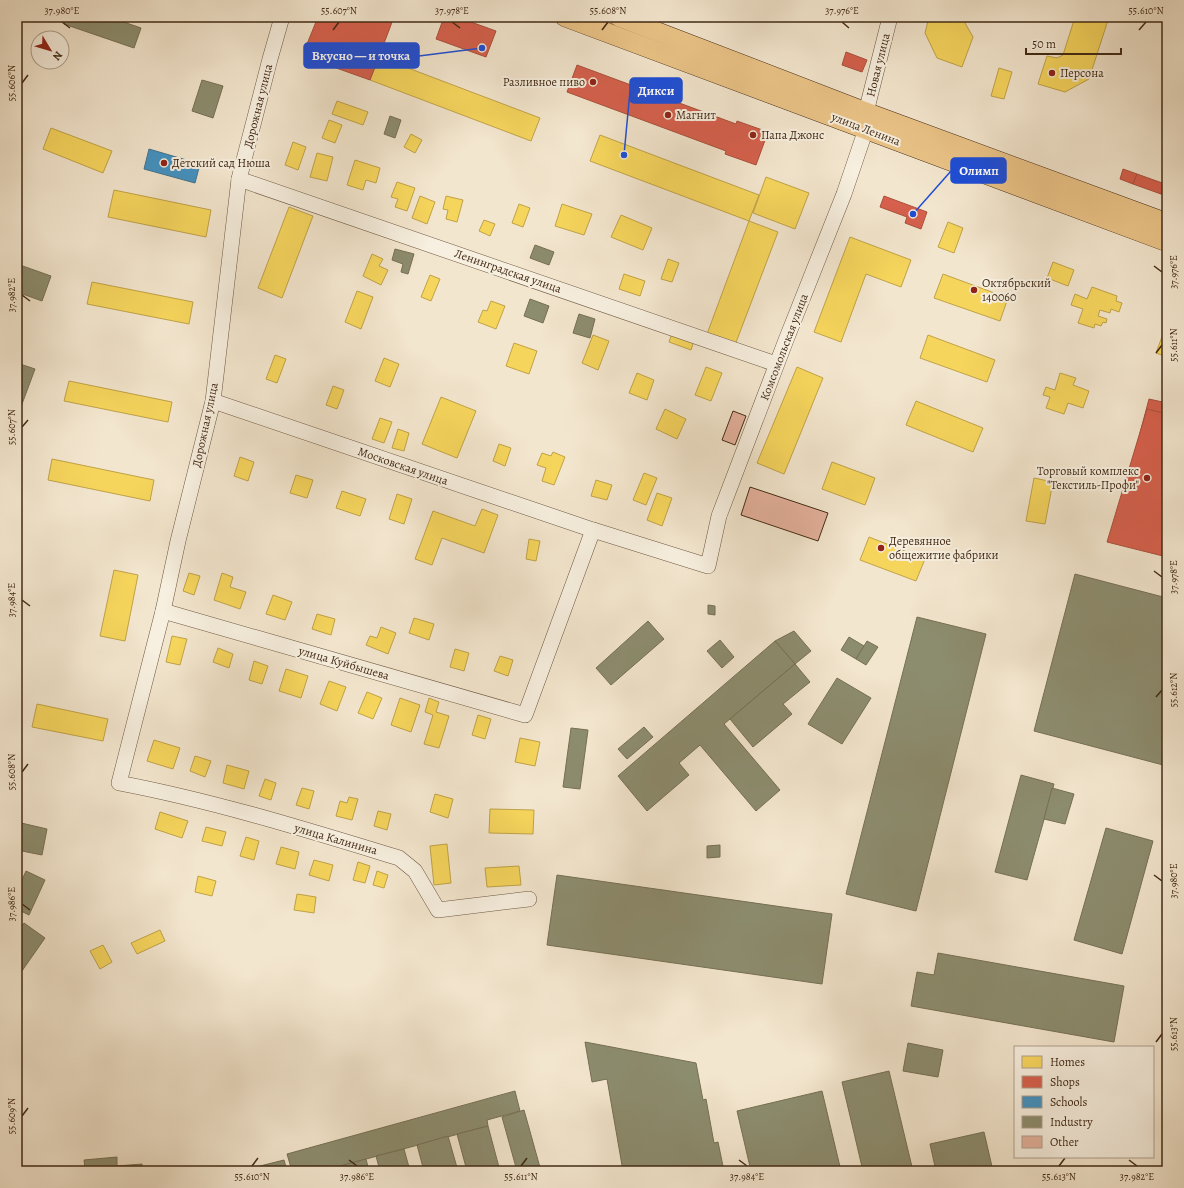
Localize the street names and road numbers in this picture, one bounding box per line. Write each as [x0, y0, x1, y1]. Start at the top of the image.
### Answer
street label: Новая улица [862, 31, 894, 98]
street label: Дорожная улица [240, 62, 276, 150]
street label: улица Ленина [828, 108, 903, 150]
street label: Ленинградская улица [452, 245, 564, 297]
street label: Комсомольская улица [756, 291, 812, 403]
street label: Дорожная улица [188, 381, 222, 469]
street label: Московская улица [356, 443, 451, 489]
street label: улица Куйбышева [296, 642, 392, 684]
street label: улица Калинина [292, 819, 380, 859]

